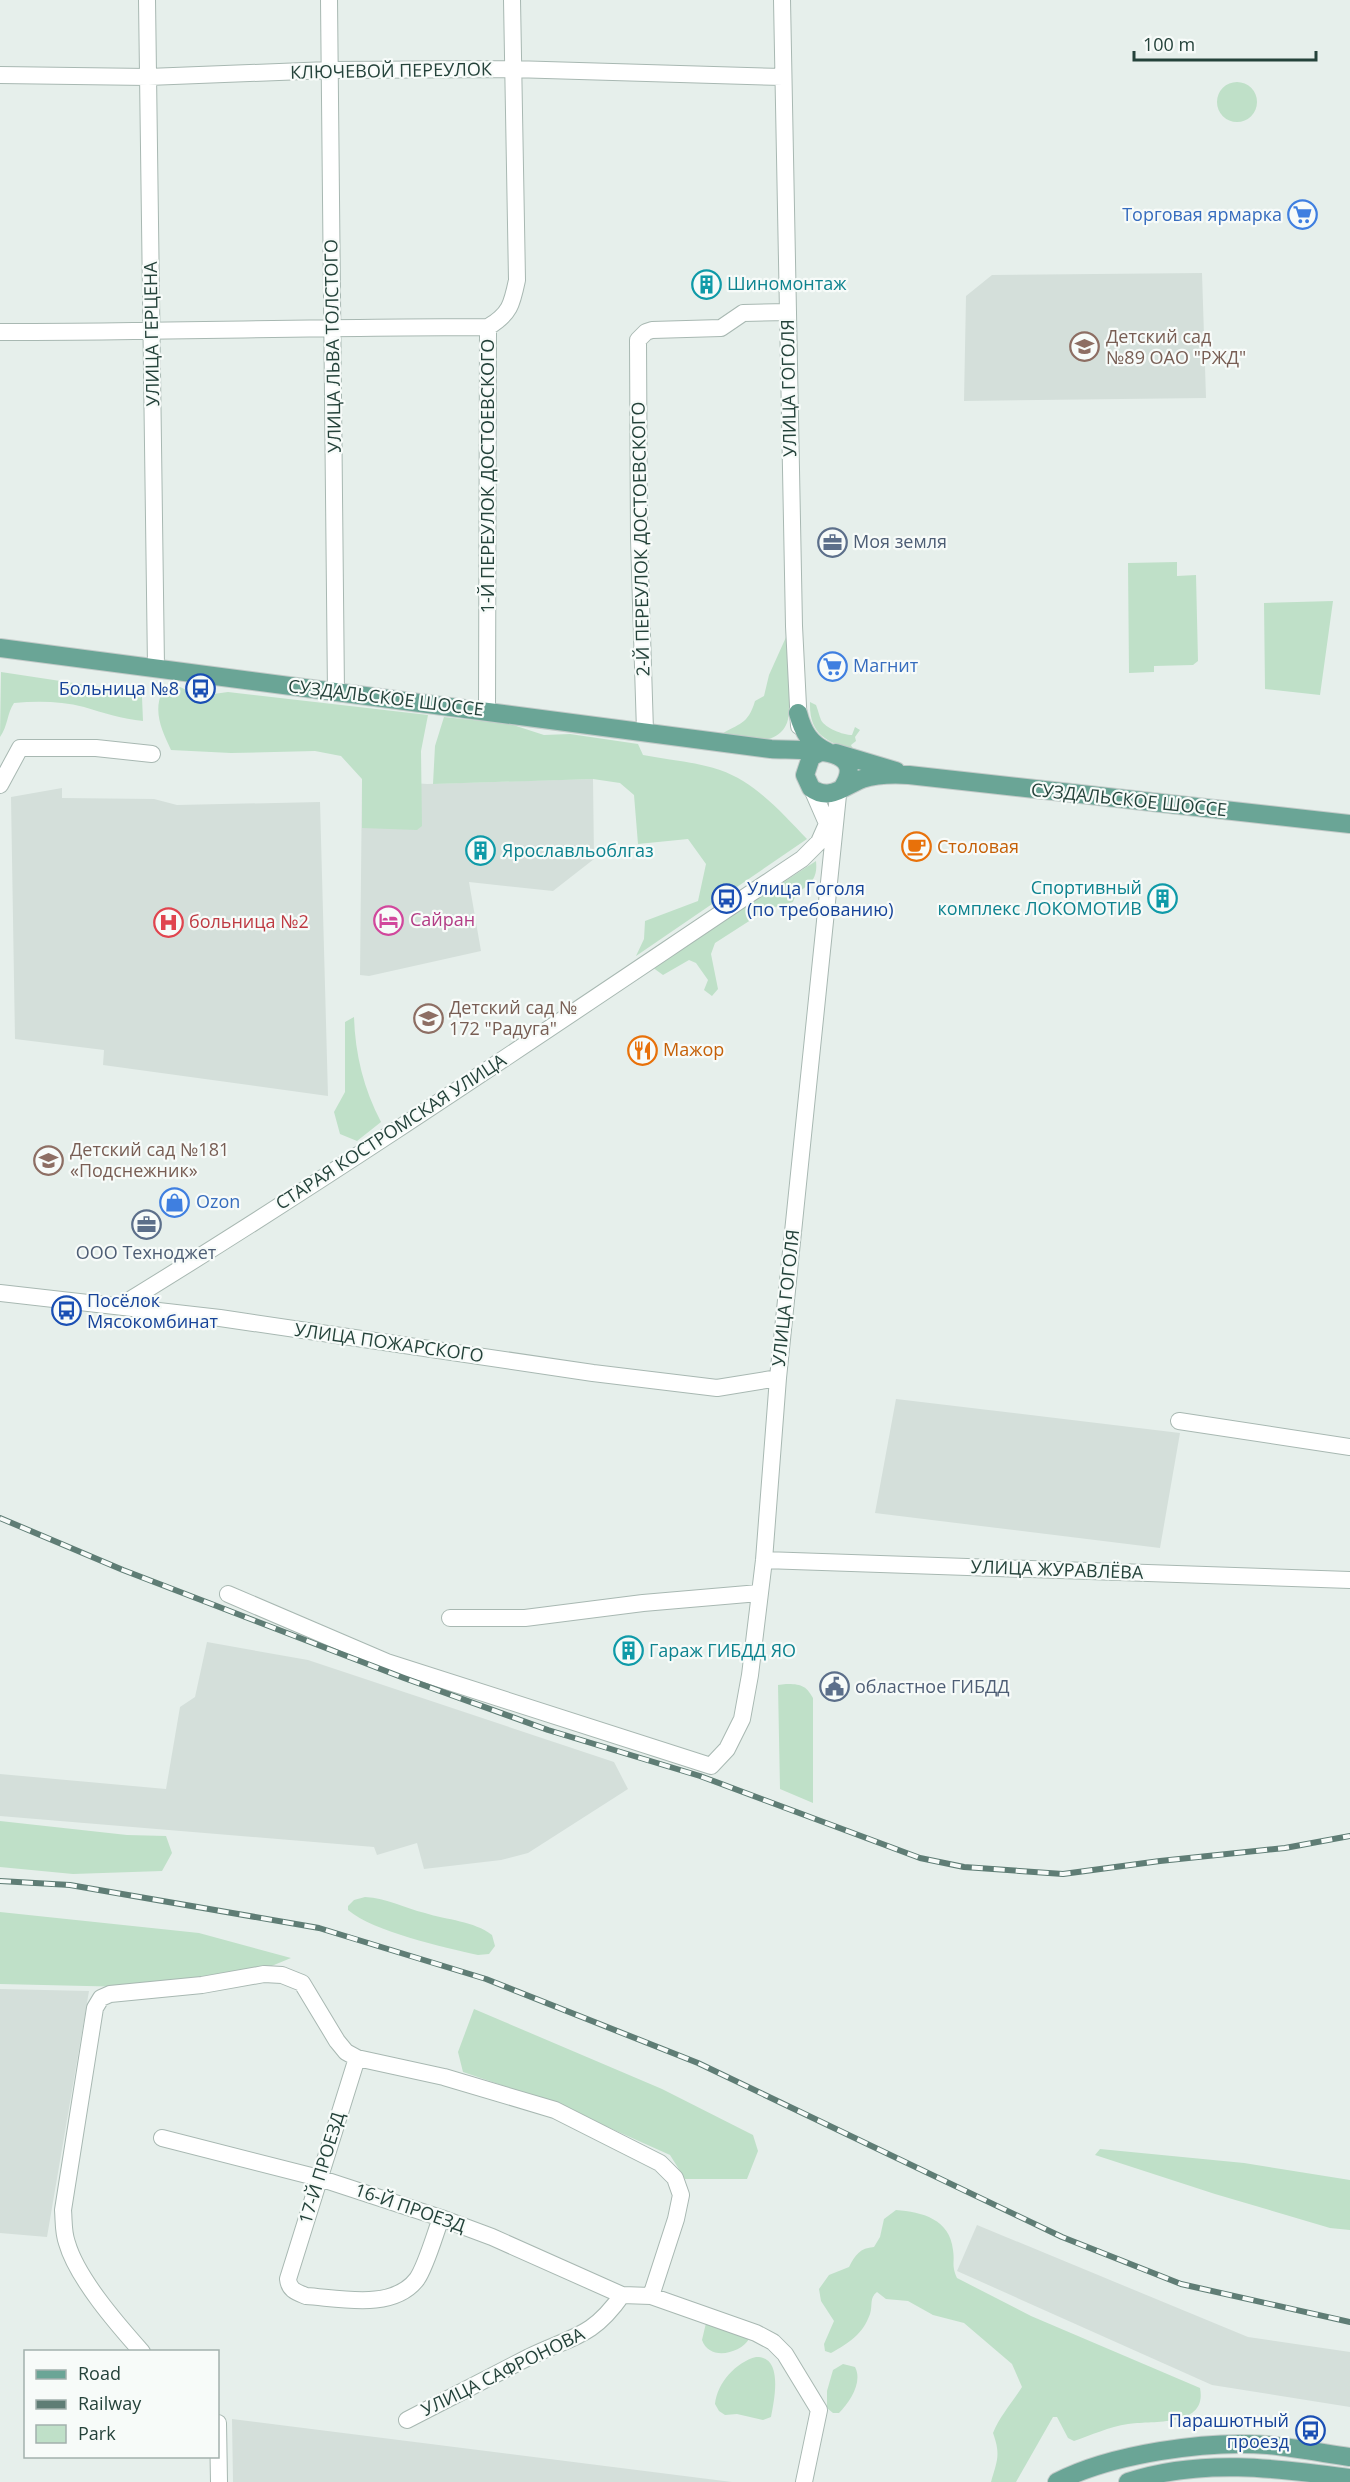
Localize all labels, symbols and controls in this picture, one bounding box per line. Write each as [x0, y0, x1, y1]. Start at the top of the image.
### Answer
scale bar [1134, 24, 1316, 62]
text: 100 m [1143, 32, 1195, 56]
street label: КЛЮЧЕВОЙ ПЕРЕУЛОК [290, 56, 492, 84]
supermarket icon: Торговая ярмарка [1287, 199, 1319, 231]
place label: Торговая ярмарка [1122, 202, 1282, 226]
street label: УЛИЦА ЛЬВА ТОЛСТОГО [318, 239, 346, 453]
street label: УЛИЦА ГЕРЦЕНА [138, 261, 164, 407]
building icon: Шиномонтаж [690, 268, 722, 300]
place label: Шиномонтаж [727, 271, 847, 295]
street label: УЛИЦА ГОГОЛЯ [775, 319, 801, 457]
place label: Детский сад №89 ОАО "РЖД" [1106, 324, 1246, 369]
school or university icon: Детский сад №89 ОАО "РЖД" [1069, 331, 1101, 363]
street label: 1-Й ПЕРЕУЛОК ДОСТОЕВСКОГО [475, 339, 499, 613]
street label: 2-Й ПЕРЕУЛОК ДОСТОЕВСКОГО [626, 401, 654, 677]
office icon: Моя земля [816, 526, 848, 558]
place label: Моя земля [853, 529, 947, 553]
supermarket icon: Магнит [816, 650, 848, 682]
place label: Магнит [853, 653, 919, 677]
bus stop icon: Больница №8 [184, 673, 216, 705]
street label: СУЗДАЛЬСКОЕ ШОССЕ [287, 673, 485, 721]
place label: Больница №8 [59, 676, 179, 700]
street label: СУЗДАЛЬСКОЕ ШОССЕ [1030, 777, 1228, 821]
cafe icon: Столовая [900, 831, 932, 863]
place label: Столовая [937, 834, 1019, 858]
building icon: Ярославльоблгаз [465, 835, 497, 867]
place label: Ярославльоблгаз [502, 838, 654, 862]
place label: Спортивный комплекс ЛОКОМОТИВ [937, 875, 1142, 920]
place label: Улица Гоголя (по требованию) [747, 876, 894, 921]
building icon: Спортивный комплекс ЛОКОМОТИВ [1147, 882, 1179, 914]
bus stop icon: Улица Гоголя (по требованию) [710, 883, 742, 915]
hotel icon: Сайран [373, 904, 405, 936]
hospital icon: больница №2 [152, 906, 184, 938]
place label: Сайран [410, 907, 475, 931]
place label: больница №2 [189, 909, 309, 933]
place label: Детский сад № 172 "Радуга" [449, 995, 577, 1040]
school or university icon: Детский сад № 172 "Радуга" [412, 1002, 444, 1034]
restaurant icon: Мажор [626, 1034, 658, 1066]
place label: Мажор [663, 1037, 724, 1061]
street label: СТАРАЯ КОСТРОМСКАЯ УЛИЦА [271, 1047, 511, 1215]
place label: Детский сад №181 «Подснежник» [70, 1137, 229, 1182]
school or university icon: Детский сад №181 «Подснежник» [33, 1144, 65, 1176]
shop icon: Ozon [159, 1186, 191, 1218]
place label: Ozon [196, 1189, 240, 1213]
office icon: ООО Техноджет [130, 1208, 162, 1240]
street label: УЛИЦА ГОГОЛЯ [766, 1228, 804, 1368]
place label: ООО Техноджет [76, 1240, 217, 1264]
place label: Посёлок Мясокомбинат [87, 1288, 218, 1333]
bus stop icon: Посёлок Мясокомбинат [50, 1295, 82, 1327]
street label: УЛИЦА ПОЖАРСКОГО [293, 1317, 485, 1367]
street label: УЛИЦА ЖУРАВЛЁВА [970, 1554, 1144, 1584]
building icon: Гараж ГИБДД ЯО [612, 1635, 644, 1667]
place label: Гараж ГИБДД ЯО [649, 1638, 796, 1662]
public building icon: областное ГИБДД [818, 1671, 850, 1703]
place label: областное ГИБДД [855, 1674, 1010, 1698]
street label: 17-Й ПРОЕЗД [293, 2109, 349, 2226]
street label: 16-Й ПРОЕЗД [352, 2177, 469, 2237]
street label: УЛИЦА САФРОНОВА [417, 2321, 589, 2421]
legend [24, 2350, 219, 2458]
text: Road [78, 2361, 121, 2385]
text: Railway [78, 2391, 142, 2415]
place label: Парашютный проезд [1169, 2408, 1289, 2453]
bus stop icon: Парашютный проезд [1294, 2415, 1326, 2447]
text: Park [78, 2421, 116, 2445]

